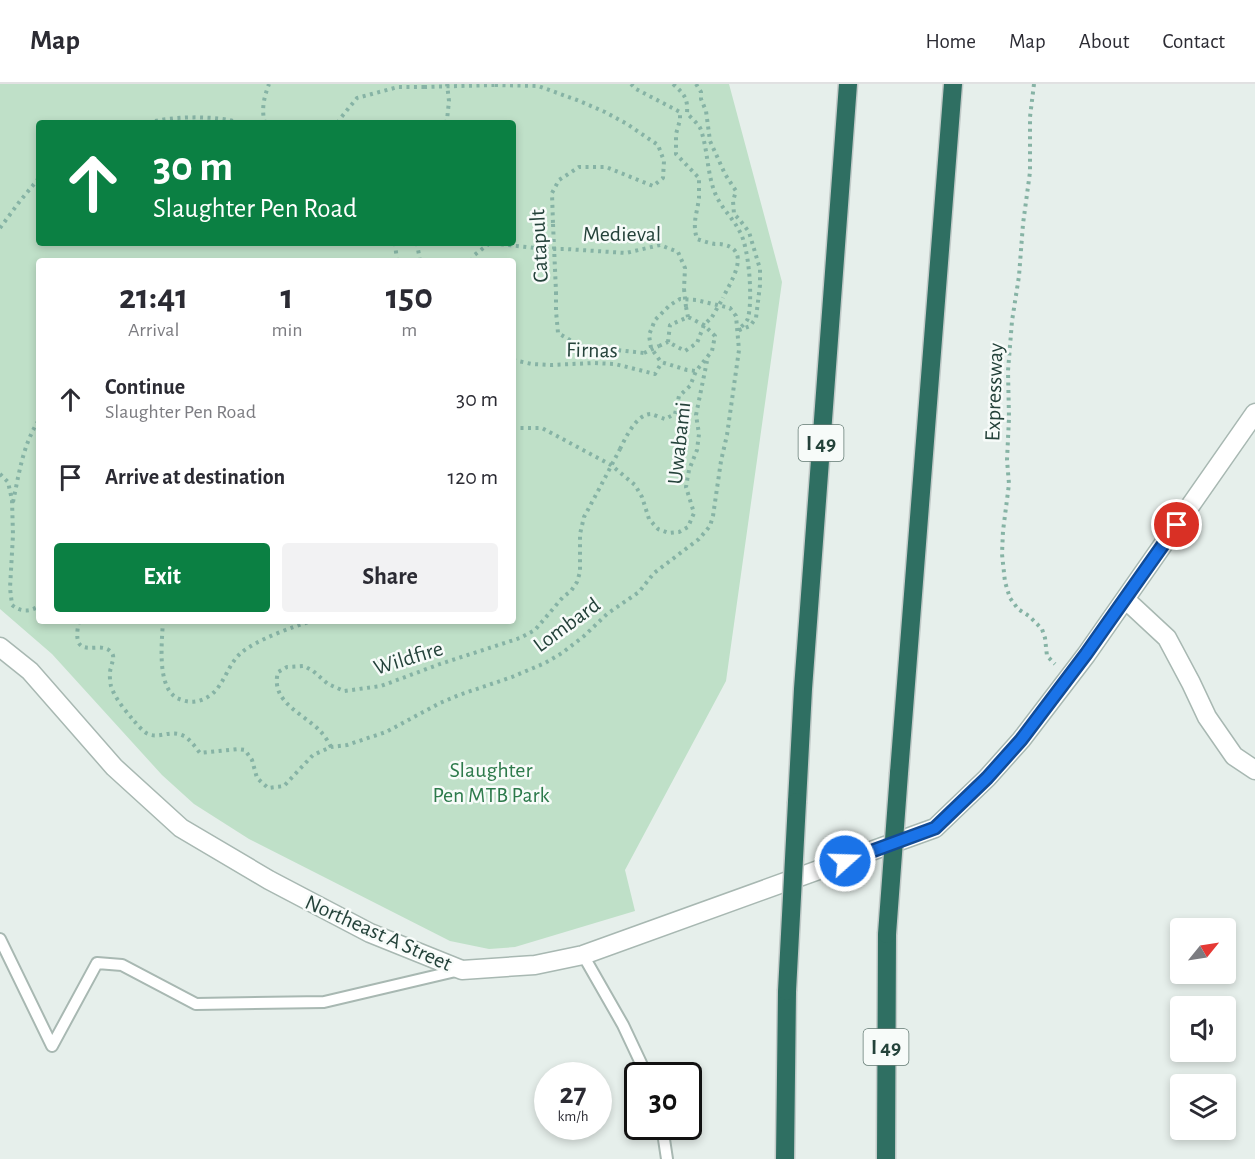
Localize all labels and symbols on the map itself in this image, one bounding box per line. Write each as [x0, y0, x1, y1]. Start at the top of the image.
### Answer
street label: Catapult [526, 209, 552, 283]
street label: Medieval [583, 223, 661, 245]
street label: Firnas [566, 339, 618, 361]
street label: Expressway [981, 342, 1007, 442]
street label: Uwabami [664, 401, 694, 485]
road number: I 49 [798, 425, 844, 461]
pin [1151, 499, 1202, 550]
street label: Lombard [529, 593, 604, 656]
street label: Wildfire [371, 637, 446, 679]
park label: Slaughter Pen MTB Park [432, 759, 550, 806]
position arrow [813, 829, 877, 893]
street label: Northeast A Street [302, 891, 455, 975]
north arrow [1170, 918, 1236, 984]
road number: I 49 [864, 1029, 908, 1065]
speed limit sign: 30 [624, 1062, 702, 1140]

